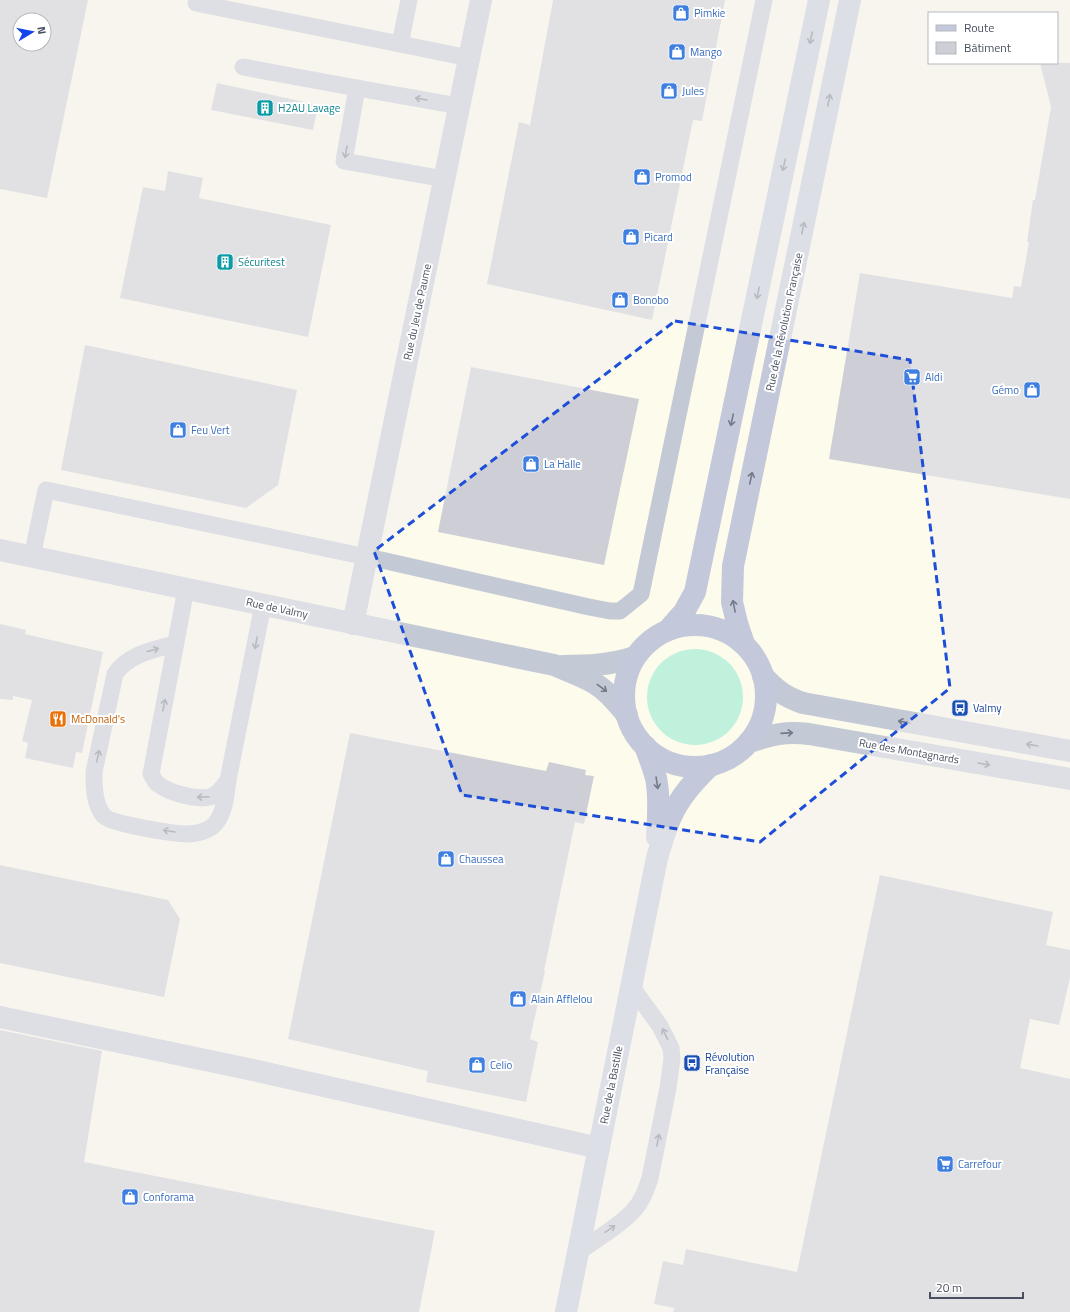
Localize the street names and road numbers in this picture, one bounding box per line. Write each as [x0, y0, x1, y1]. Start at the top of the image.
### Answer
street label: Rue de la Révolution Française [762, 251, 807, 393]
street label: Rue du Jeu de Paume [399, 262, 435, 362]
street label: Rue de Valmy [245, 594, 310, 623]
street label: Rue des Montagnards [858, 734, 960, 768]
street label: Rue de la Bastille [596, 1044, 626, 1125]

